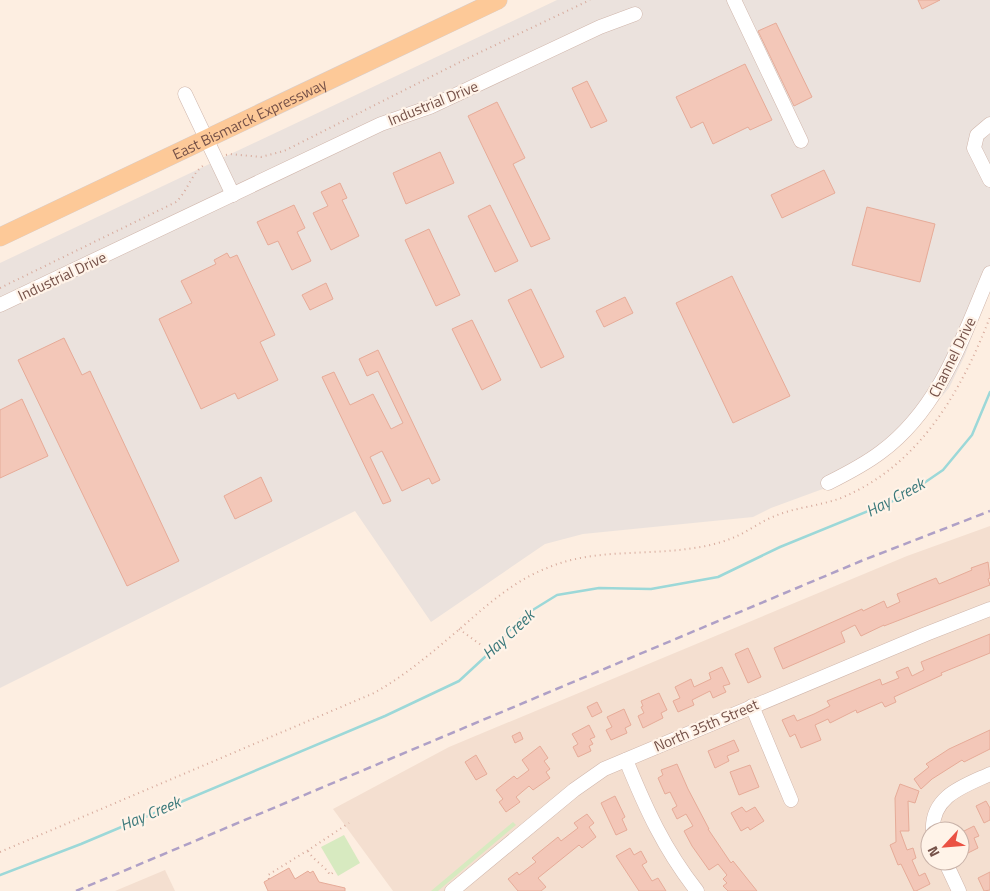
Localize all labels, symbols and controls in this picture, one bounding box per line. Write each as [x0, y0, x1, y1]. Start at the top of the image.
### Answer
street label: East Bismarck Expressway [168, 72, 330, 165]
street label: Industrial Drive [384, 74, 482, 132]
street label: Industrial Drive [14, 245, 110, 307]
street label: Channel Drive [923, 313, 981, 401]
water label: Hay Creek [861, 471, 930, 523]
water label: Hay Creek [477, 602, 541, 664]
street label: North 35th Street [650, 692, 763, 757]
water label: Hay Creek [116, 789, 186, 836]
north arrow [920, 821, 970, 871]
text: N [921, 843, 944, 861]

